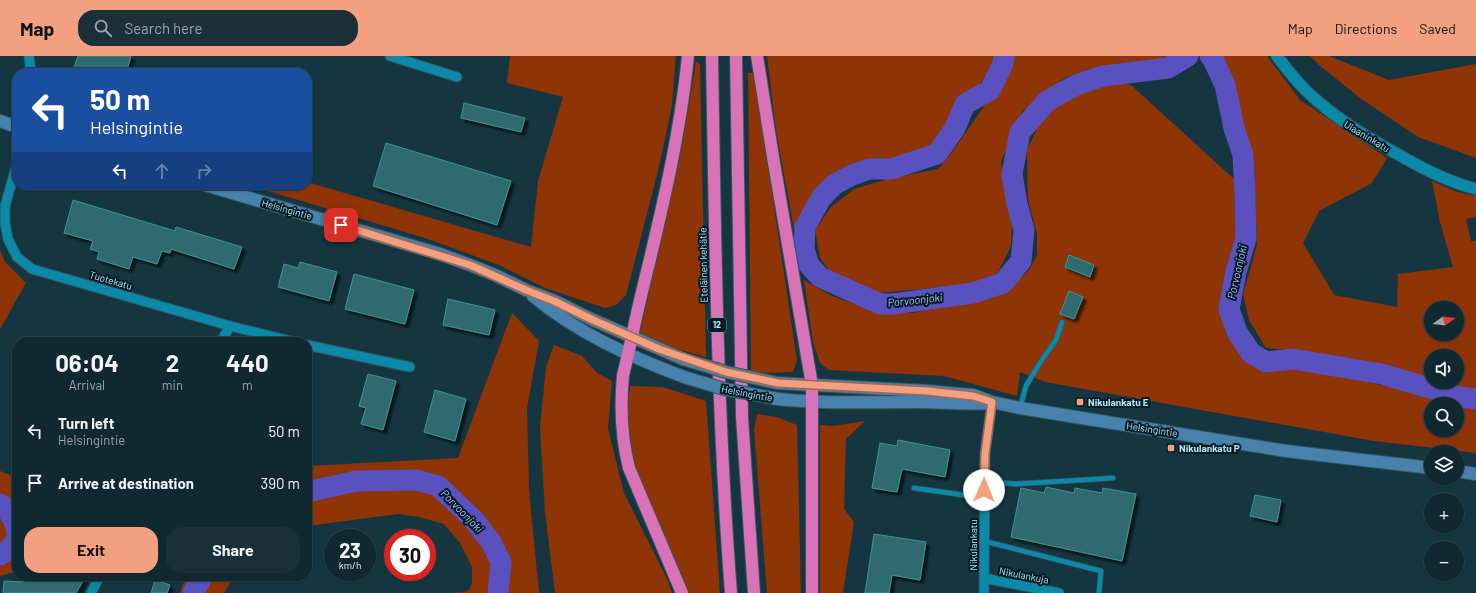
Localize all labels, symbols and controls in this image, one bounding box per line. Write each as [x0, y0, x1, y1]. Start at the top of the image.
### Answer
search box [78, 10, 358, 46]
text: Map [20, 17, 54, 40]
icon: search [92, 17, 114, 39]
text: Search here [124, 19, 202, 37]
text: Map [1288, 20, 1313, 37]
text: Directions [1335, 20, 1397, 37]
text: Saved [1419, 20, 1456, 37]
text: 50 m [90, 82, 150, 116]
icon: left [24, 84, 76, 136]
text: Helsingintie [90, 116, 183, 138]
street label: Ulaaninkatu [1342, 118, 1392, 154]
icon: left [109, 160, 131, 182]
icon: ahead [151, 160, 173, 182]
icon: right [193, 160, 215, 182]
street label: Helsingintie [260, 196, 314, 222]
pin [324, 208, 358, 242]
icon: arrive [330, 214, 352, 236]
street label: Eteläinen kehätie [696, 227, 710, 303]
water label: Porvoonjoki [1224, 243, 1249, 300]
street label: Tuotekatu [88, 268, 134, 292]
water label: Porvoonjoki [887, 290, 943, 309]
north arrow [1424, 301, 1464, 341]
map controls [1424, 301, 1464, 581]
road number: 12 [708, 318, 726, 332]
text: 06:04 [55, 348, 119, 377]
text: 2 [166, 348, 179, 377]
text: 440 [226, 348, 269, 377]
button: sound [1424, 349, 1464, 389]
text: Arrival [69, 377, 105, 393]
text: min [162, 377, 183, 393]
text: m [242, 377, 253, 393]
street label: Helsingintie [720, 382, 774, 404]
place label: Nikulankatu E [1088, 396, 1149, 408]
marker: Nikulankatu E [1075, 397, 1085, 407]
button: search [1424, 397, 1464, 437]
text: Turn left [58, 414, 114, 432]
street label: Helsingintie [1126, 419, 1178, 439]
icon: left [24, 420, 46, 442]
text: 50 m [268, 422, 300, 440]
text: Helsingintie [58, 432, 125, 448]
place label: Nikulankatu P [1179, 442, 1240, 454]
marker: Nikulankatu P [1166, 443, 1176, 453]
button: layers [1424, 445, 1464, 485]
position arrow [963, 469, 1005, 511]
icon: arrive [24, 472, 46, 494]
text: Arrive at destination [58, 474, 194, 492]
text: 390 m [261, 474, 300, 492]
water label: Porvoonjoki [439, 486, 486, 535]
button: + [1424, 493, 1464, 533]
street label: Nikulankatu [967, 519, 979, 571]
button: Exit [24, 527, 158, 573]
button: Share [166, 527, 300, 573]
speed limit sign: 30 [384, 529, 436, 581]
text: 23 [339, 538, 361, 562]
button: − [1424, 541, 1464, 581]
text: km/h [339, 559, 361, 571]
street label: Nikulankuja [998, 564, 1050, 586]

